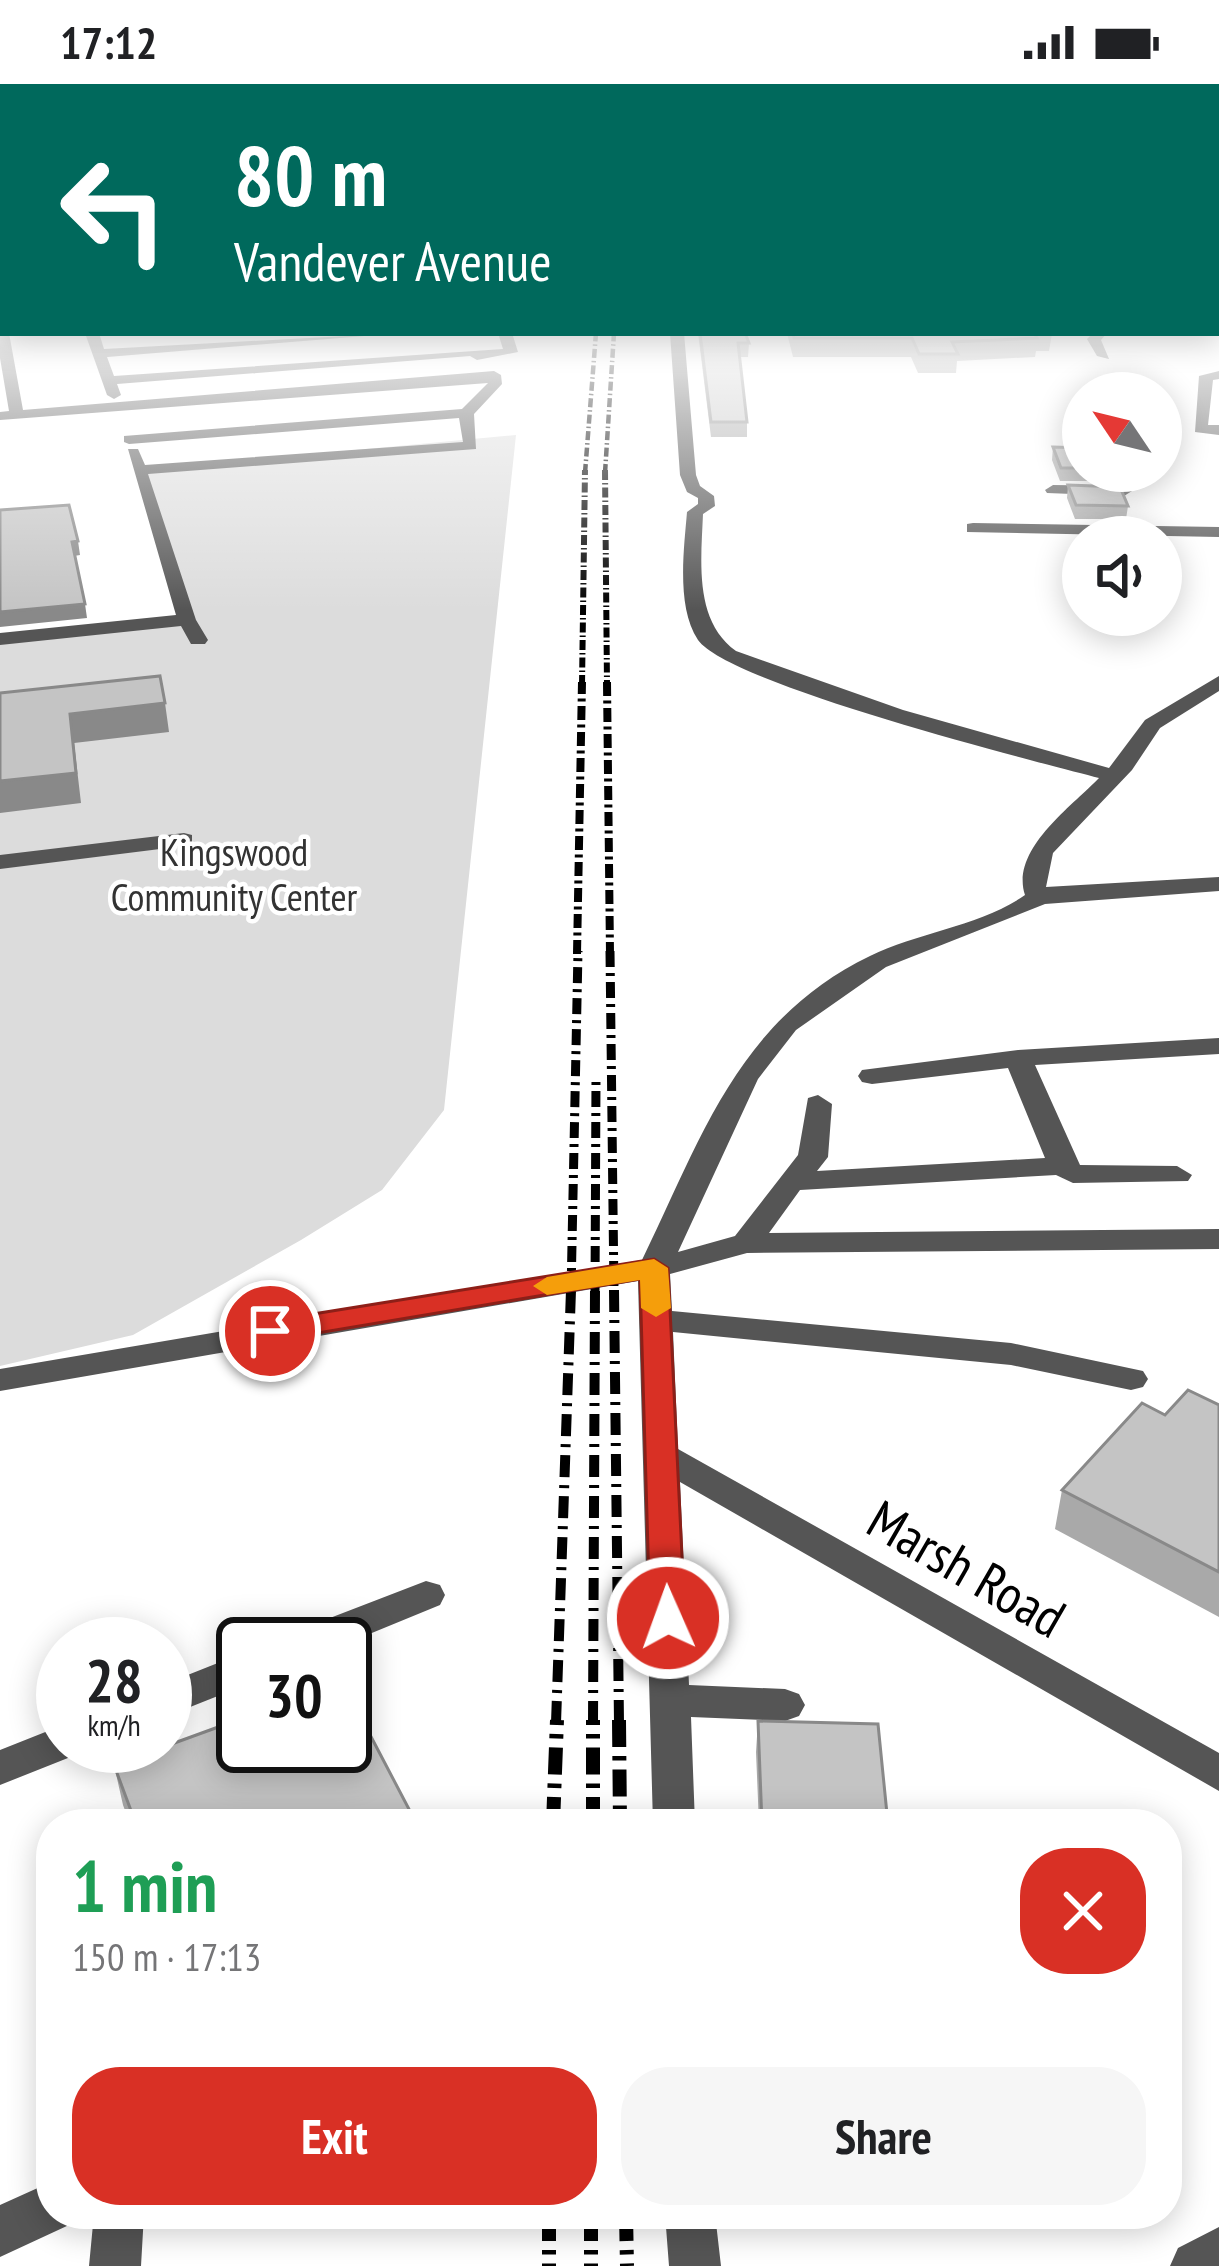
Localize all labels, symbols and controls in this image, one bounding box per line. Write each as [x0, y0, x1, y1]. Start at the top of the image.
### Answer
text: 17:12 [60, 13, 157, 71]
text: 80 m [234, 120, 387, 229]
icon: left [36, 132, 192, 288]
text: Vandever Avenue [234, 226, 551, 296]
north arrow [1062, 372, 1182, 492]
map controls [1062, 372, 1182, 636]
button: sound [1062, 516, 1182, 636]
park label: Kingswood Community Center [111, 826, 358, 922]
pin [219, 1280, 321, 1382]
icon: arrive [237, 1298, 303, 1364]
street label: Marsh Road [856, 1484, 1078, 1652]
position arrow [605, 1555, 731, 1681]
speed limit sign: 30 [216, 1617, 372, 1773]
text: 28 [85, 1641, 143, 1719]
text: km/h [87, 1705, 141, 1744]
text: 1 min [72, 1839, 217, 1932]
button: close [1020, 1848, 1146, 1974]
text: 150 m · 17:13 [72, 1931, 261, 1982]
button: Exit [72, 2067, 597, 2205]
button: Share [621, 2067, 1146, 2205]

